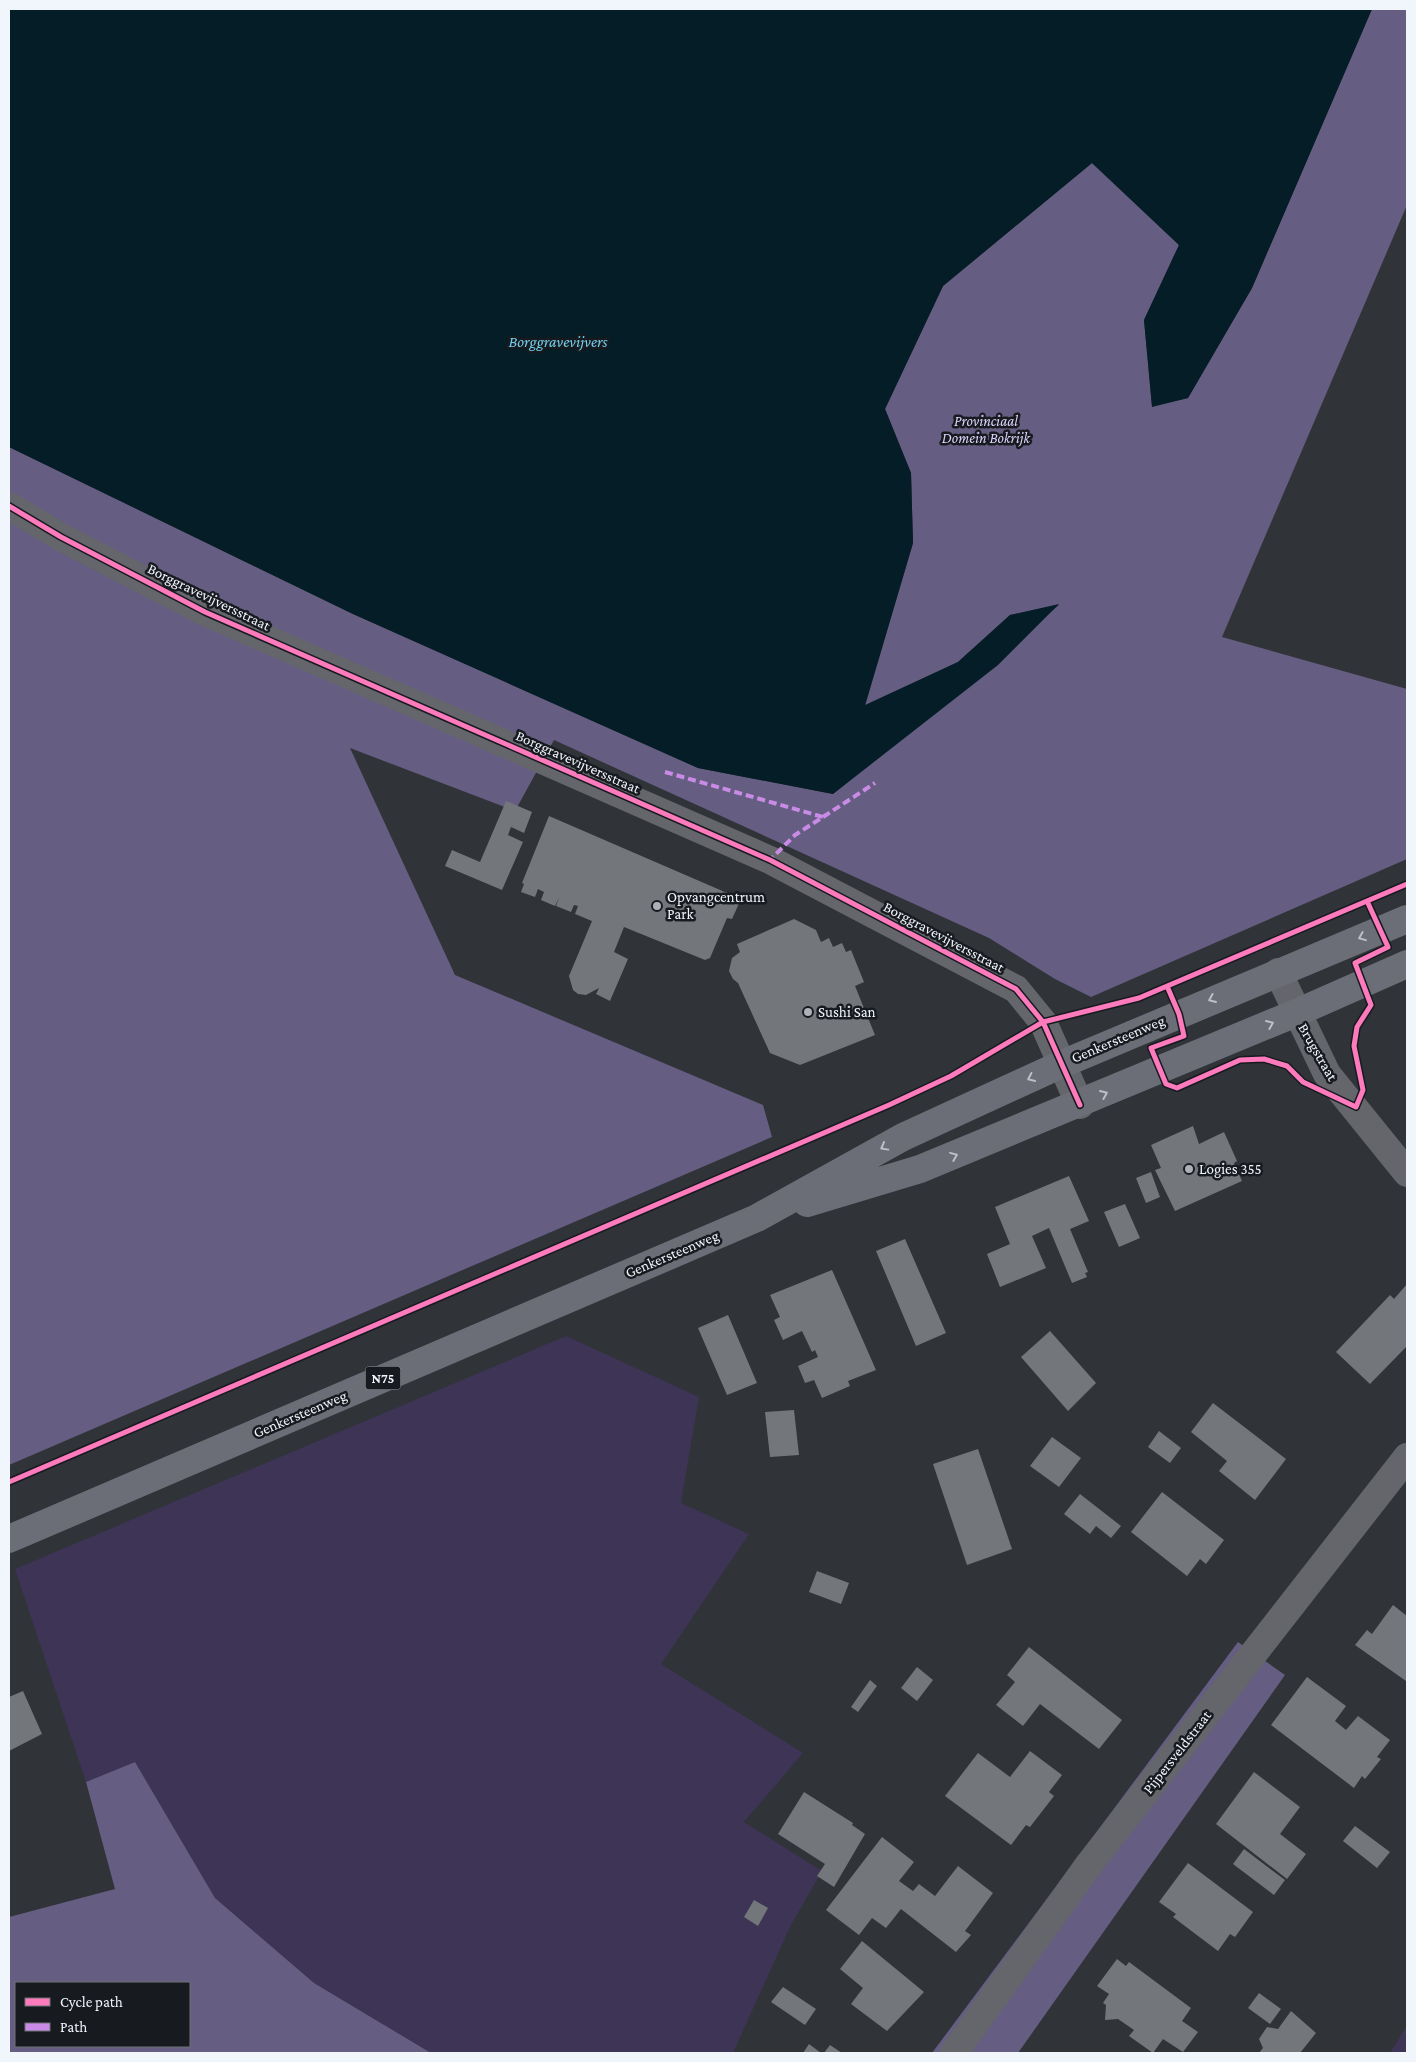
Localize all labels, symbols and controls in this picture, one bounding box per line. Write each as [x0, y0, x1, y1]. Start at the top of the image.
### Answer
water label: Borggravevijvers [509, 333, 608, 351]
park label: Provinciaal Domein Bokrijk [942, 413, 1032, 447]
street label: Borggravevijversstraat [145, 560, 274, 635]
street label: Borggravevijversstraat [513, 727, 644, 798]
place label: Opvangcentrum Park [667, 889, 765, 922]
street label: Borggravevijversstraat [880, 898, 1008, 977]
marker: Opvangcentrum Park [651, 900, 663, 912]
one-way arrow [1358, 931, 1367, 941]
one-way arrow [1208, 993, 1217, 1004]
place label: Sushi San [818, 1004, 876, 1020]
marker: Sushi San [802, 1006, 814, 1018]
street label: Genkersteenweg [1069, 1012, 1167, 1067]
one-way arrow [1265, 1020, 1274, 1031]
street label: Brugstraat [1294, 1021, 1341, 1085]
one-way arrow [1027, 1072, 1036, 1082]
one-way arrow [1099, 1090, 1108, 1100]
one-way arrow [880, 1141, 889, 1151]
one-way arrow [949, 1151, 958, 1162]
place label: Logies 355 [1199, 1161, 1262, 1178]
marker: Logies 355 [1183, 1163, 1195, 1175]
street label: Genkersteenweg [623, 1227, 721, 1282]
road number: N75 [366, 1366, 400, 1390]
street label: Genkersteenweg [251, 1387, 349, 1442]
street label: Pijpersveldstraat [1140, 1707, 1216, 1797]
legend [15, 1982, 190, 2047]
text: Cycle path [60, 1994, 123, 2011]
text: Path [60, 2019, 87, 2035]

